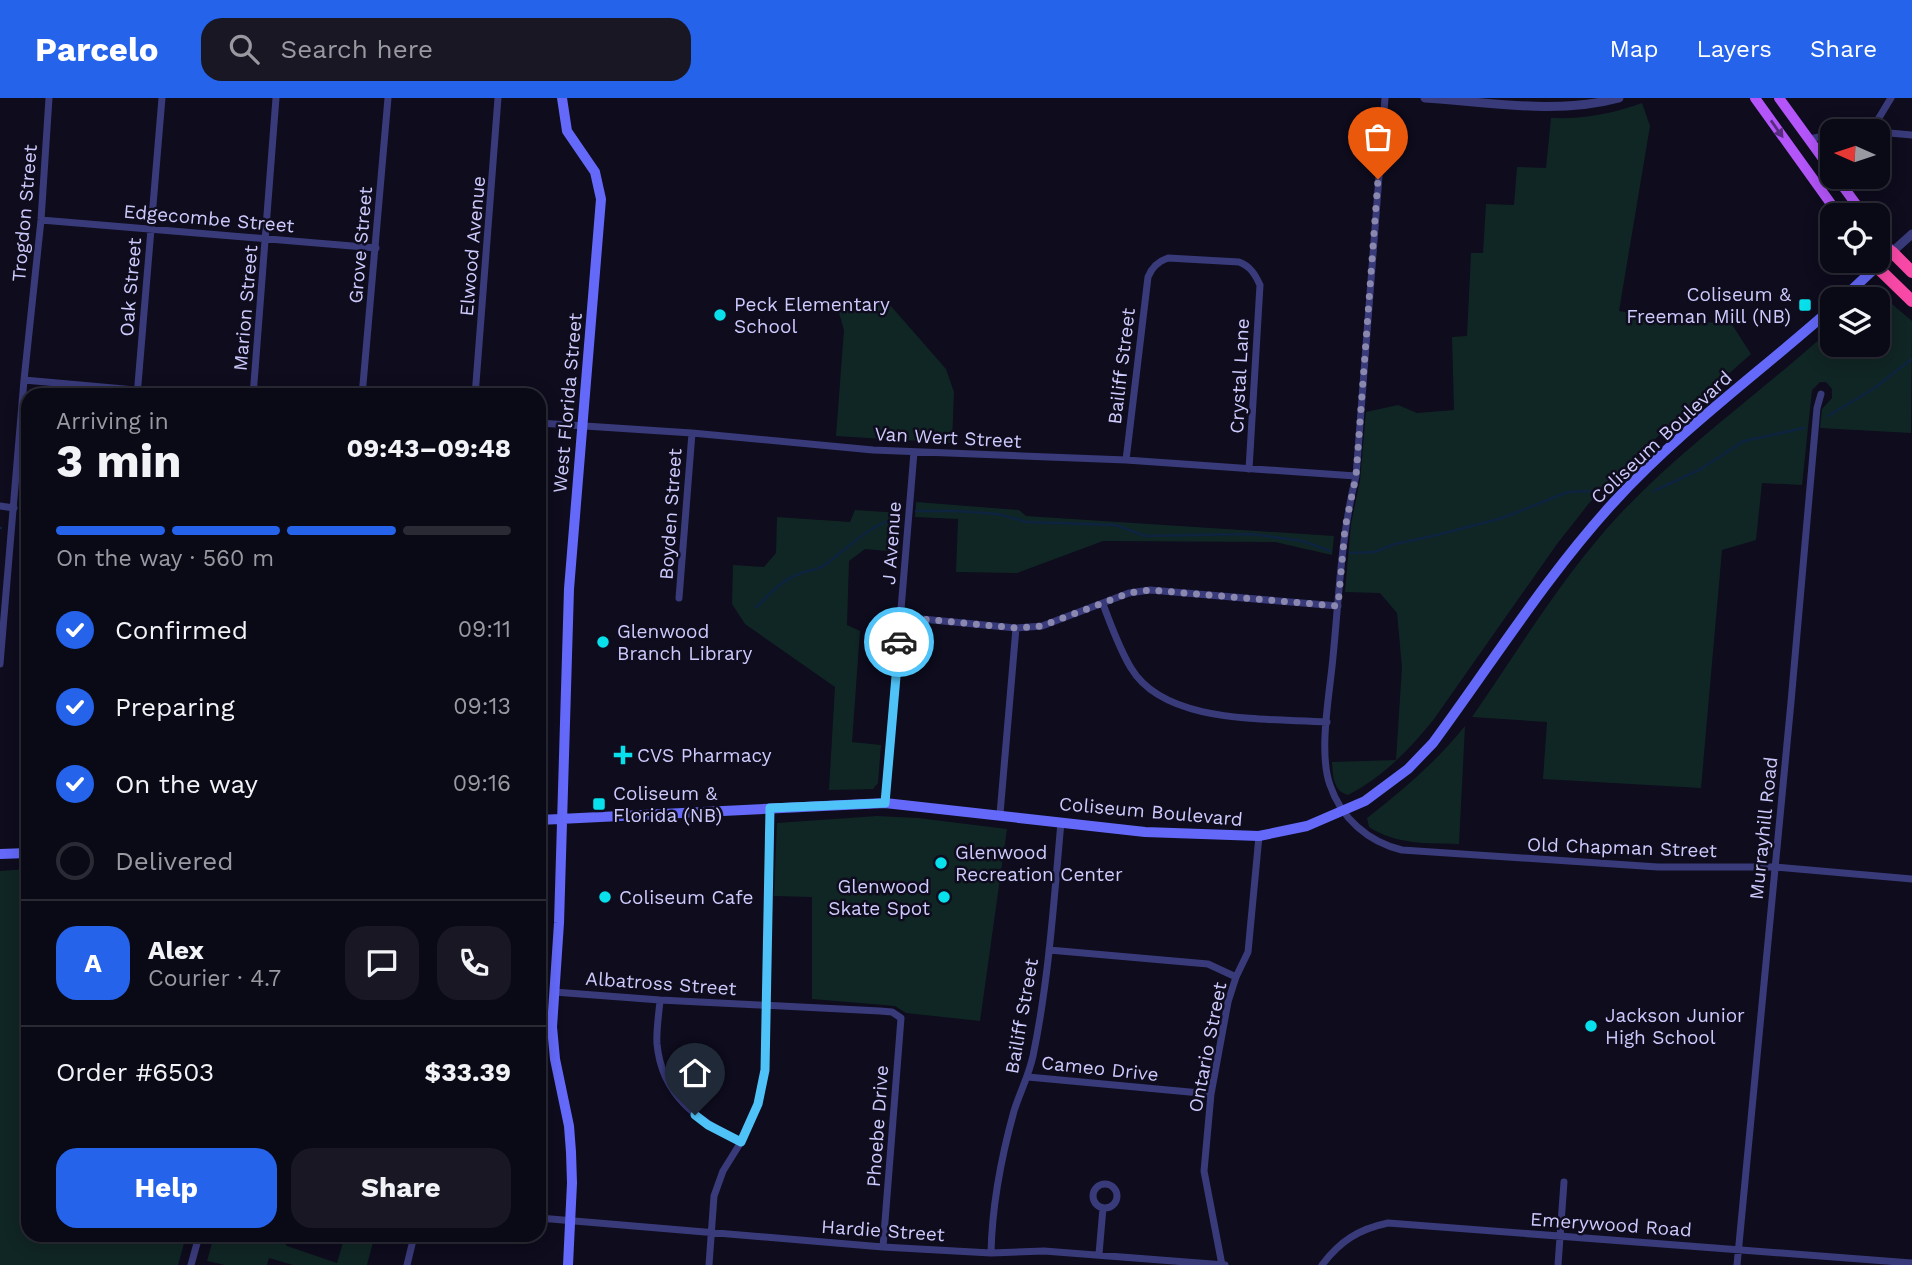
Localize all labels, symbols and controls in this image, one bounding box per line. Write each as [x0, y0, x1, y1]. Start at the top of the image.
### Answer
search box [201, 18, 691, 81]
text: Parcelo [35, 30, 159, 69]
icon: search [225, 30, 263, 68]
text: Search here [281, 34, 433, 64]
text: Map [1610, 35, 1658, 63]
text: Layers [1696, 35, 1772, 63]
text: Share [1810, 35, 1877, 63]
pin [1348, 107, 1408, 179]
icon: bag [1359, 118, 1397, 156]
north arrow [1820, 119, 1890, 189]
map controls [1820, 119, 1890, 357]
one-way arrow [1770, 120, 1784, 138]
street label: Trogdon Street [7, 143, 42, 283]
street label: Elwood Avenue [455, 175, 490, 317]
street label: Grove Street [344, 186, 377, 304]
street label: Edgecombe Street [123, 200, 295, 237]
button: locate [1820, 203, 1890, 273]
street label: Oak Street [115, 237, 146, 337]
street label: Marion Street [229, 244, 262, 372]
place label: Coliseum & Freeman Mill (NB) [1626, 283, 1791, 328]
button: layers [1820, 287, 1890, 357]
place label: Peck Elementary School [734, 293, 890, 338]
marker: Coliseum & Freeman Mill (NB) [1797, 297, 1813, 313]
marker: Peck Elementary School [712, 307, 728, 323]
street label: Bailiff Street [1103, 307, 1140, 425]
street label: West Florida Street [548, 312, 587, 494]
street label: Crystal Lane [1225, 318, 1254, 434]
street label: Coliseum Boulevard [1586, 366, 1737, 509]
text: Arriving in [56, 408, 169, 435]
street label: Van Wert Street [874, 422, 1022, 453]
text: 09:43–09:48 [346, 433, 511, 463]
text: 3 min [56, 434, 182, 488]
street label: Boyden Street [654, 448, 687, 580]
street label: J Avenue [877, 500, 906, 586]
text: On the way · 560 m [56, 545, 274, 572]
courier [864, 607, 934, 677]
icon: check [56, 611, 94, 649]
text: Confirmed [115, 615, 248, 645]
text: 09:11 [458, 616, 511, 643]
place label: Glenwood Branch Library [617, 620, 753, 665]
icon: car [880, 623, 918, 661]
marker: Glenwood Branch Library [595, 634, 611, 650]
icon: check [56, 688, 94, 726]
text: Preparing [115, 692, 235, 722]
text: 09:13 [453, 693, 511, 720]
place label: CVS Pharmacy [637, 744, 772, 767]
marker: CVS Pharmacy [615, 747, 631, 763]
street label: Murrayhill Road [1745, 755, 1782, 901]
icon: check [56, 765, 94, 803]
text: On the way [115, 769, 258, 799]
text: 09:16 [453, 770, 511, 797]
place label: Coliseum & Florida (NB) [613, 782, 722, 827]
street label: Coliseum Boulevard [1058, 792, 1244, 831]
marker: Coliseum & Florida (NB) [591, 796, 607, 812]
street label: Old Chapman Street [1527, 833, 1717, 862]
place label: Glenwood Recreation Center [955, 841, 1123, 886]
text: Delivered [115, 846, 234, 876]
marker: Glenwood Recreation Center [933, 855, 949, 871]
place label: Glenwood Skate Spot [828, 875, 930, 920]
place label: Coliseum Cafe [619, 886, 753, 909]
marker: Coliseum Cafe [597, 889, 613, 905]
marker: Glenwood Skate Spot [936, 889, 952, 905]
button: chat [345, 926, 419, 1000]
button: phone [437, 926, 511, 1000]
text: Alex [148, 935, 204, 965]
text: A [84, 948, 102, 978]
street label: Bailiff Street [1000, 956, 1043, 1076]
text: Courier · 4.7 [148, 965, 281, 992]
street label: Albatross Street [585, 967, 737, 1000]
street label: Ontario Street [1184, 980, 1231, 1114]
place label: Jackson Junior High School [1605, 1004, 1745, 1049]
marker: Jackson Junior High School [1583, 1018, 1599, 1034]
pin [665, 1043, 725, 1115]
street label: Cameo Drive [1040, 1051, 1160, 1086]
icon: home [676, 1054, 714, 1092]
text: Order #6503 [56, 1057, 214, 1087]
text: $33.39 [425, 1057, 511, 1087]
street label: Phoebe Drive [862, 1064, 893, 1188]
button: Help [56, 1148, 277, 1228]
button: Share [291, 1148, 511, 1228]
street label: Emerywood Road [1529, 1207, 1693, 1242]
street label: Hardie Street [820, 1215, 945, 1246]

